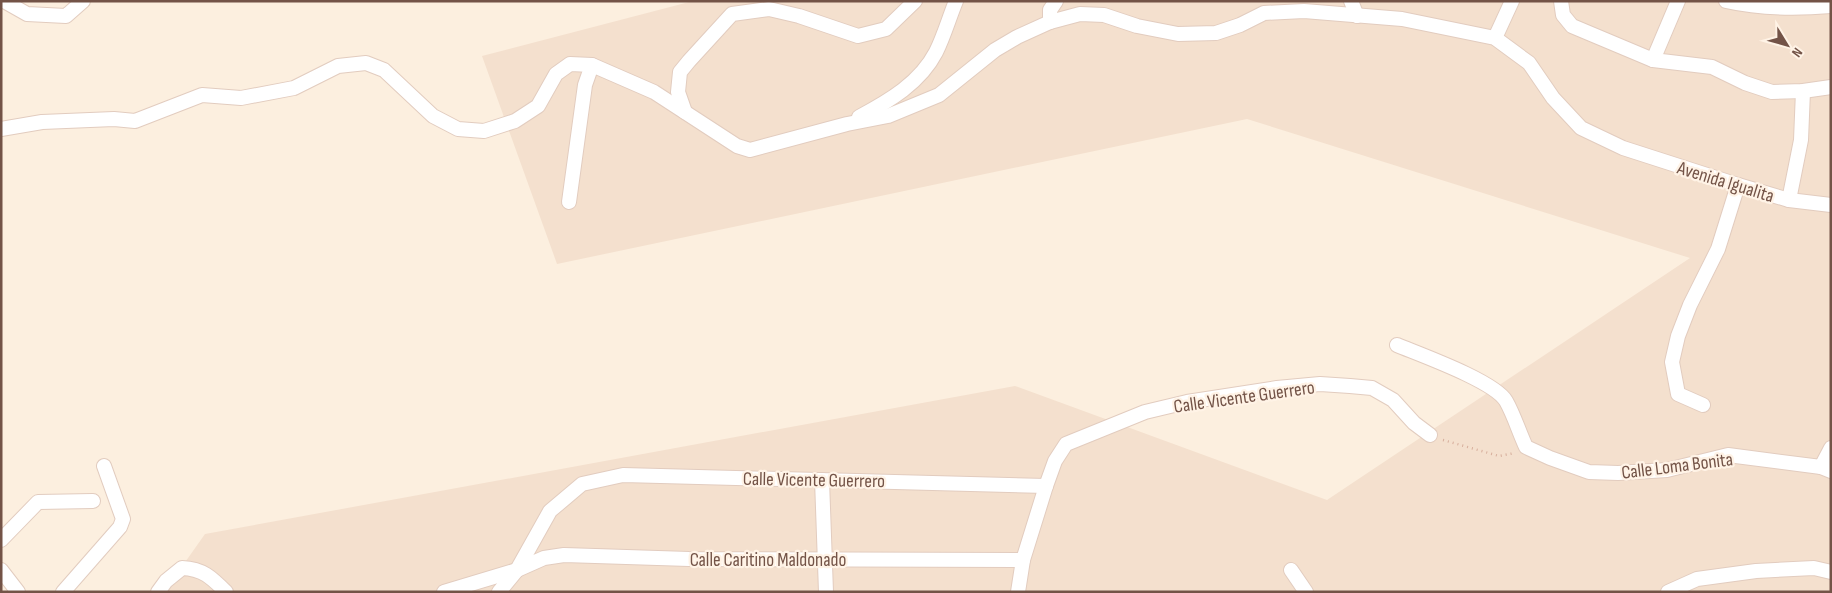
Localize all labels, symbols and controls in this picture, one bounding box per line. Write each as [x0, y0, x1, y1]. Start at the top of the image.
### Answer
north arrow [1762, 20, 1812, 70]
text: N [1788, 44, 1806, 61]
street label: Avenida Igualita [1674, 157, 1777, 208]
street label: Calle Vicente Guerrero [1172, 376, 1316, 419]
street label: Calle Loma Bonita [1620, 448, 1734, 485]
street label: Calle Vicente Guerrero [743, 468, 885, 493]
street label: Calle Caritino Maldonado [690, 549, 846, 572]

